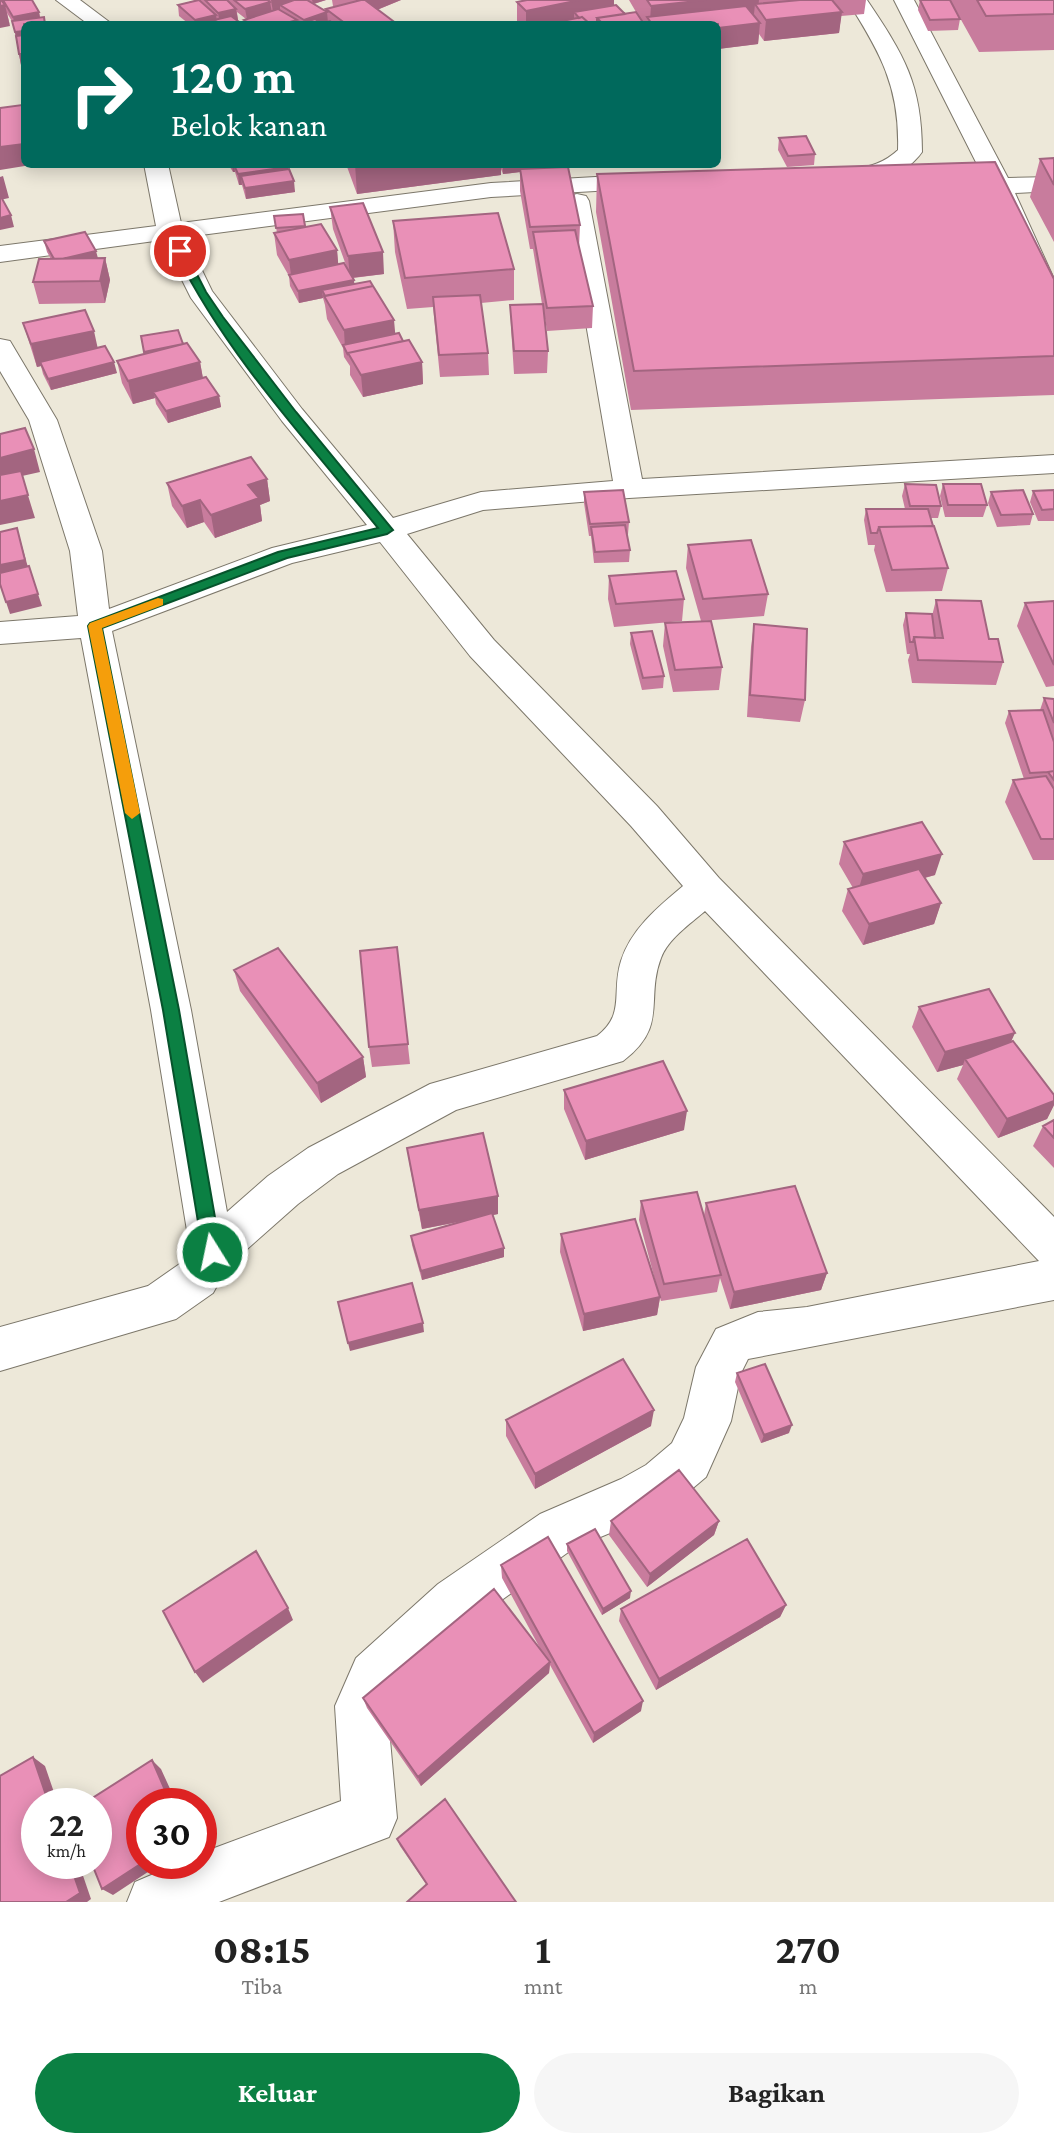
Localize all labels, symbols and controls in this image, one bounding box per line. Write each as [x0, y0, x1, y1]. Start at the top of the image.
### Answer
icon: right [56, 49, 147, 140]
text: 120 m [171, 49, 295, 104]
text: Belok kanan [171, 107, 327, 143]
pin [150, 221, 210, 281]
icon: arrive [161, 232, 199, 270]
position arrow [175, 1215, 249, 1289]
speed limit sign: 30 [126, 1788, 217, 1879]
text: 22 [49, 1805, 84, 1844]
text: km/h [47, 1841, 86, 1861]
text: 08:15 [213, 1925, 311, 1972]
text: 1 [535, 1925, 551, 1972]
text: 270 [775, 1925, 841, 1972]
text: Tiba [241, 1973, 282, 1999]
text: mnt [524, 1973, 562, 1999]
text: m [799, 1973, 817, 1999]
button: Keluar [35, 2053, 520, 2133]
button: Bagikan [534, 2053, 1019, 2133]

